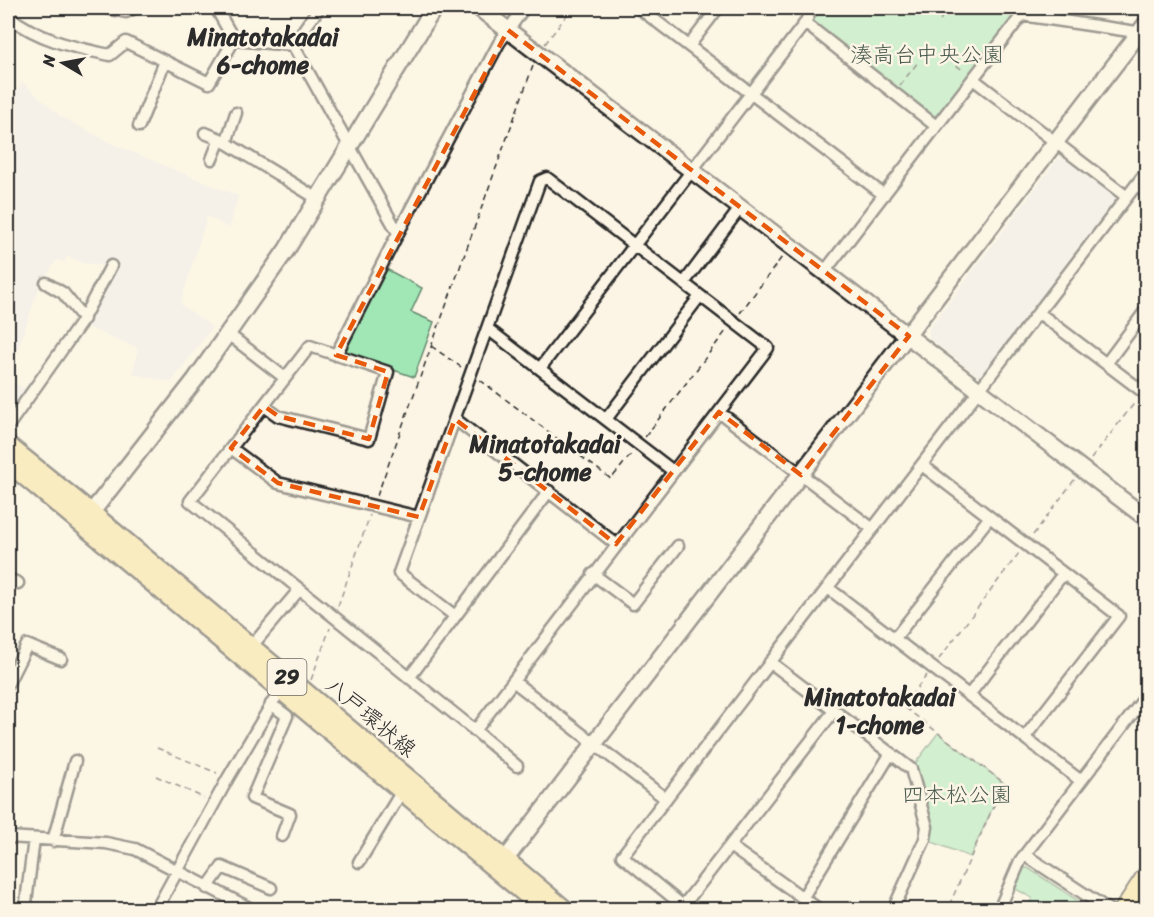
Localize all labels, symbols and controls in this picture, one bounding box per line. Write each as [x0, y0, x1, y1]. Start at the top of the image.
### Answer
district label: Minatotakadai 6-chome [186, 16, 340, 86]
north arrow [33, 33, 93, 93]
park label: 湊高台中央公園 [850, 35, 1004, 74]
text: N [33, 52, 64, 69]
district label: Minatotakadai 5-chome [468, 423, 622, 493]
road number: 29 [268, 659, 306, 695]
street label: 八戸環状線 [316, 667, 426, 767]
district label: Minatotakadai 1-chome [803, 676, 957, 746]
park label: 四本松公園 [902, 775, 1012, 814]

